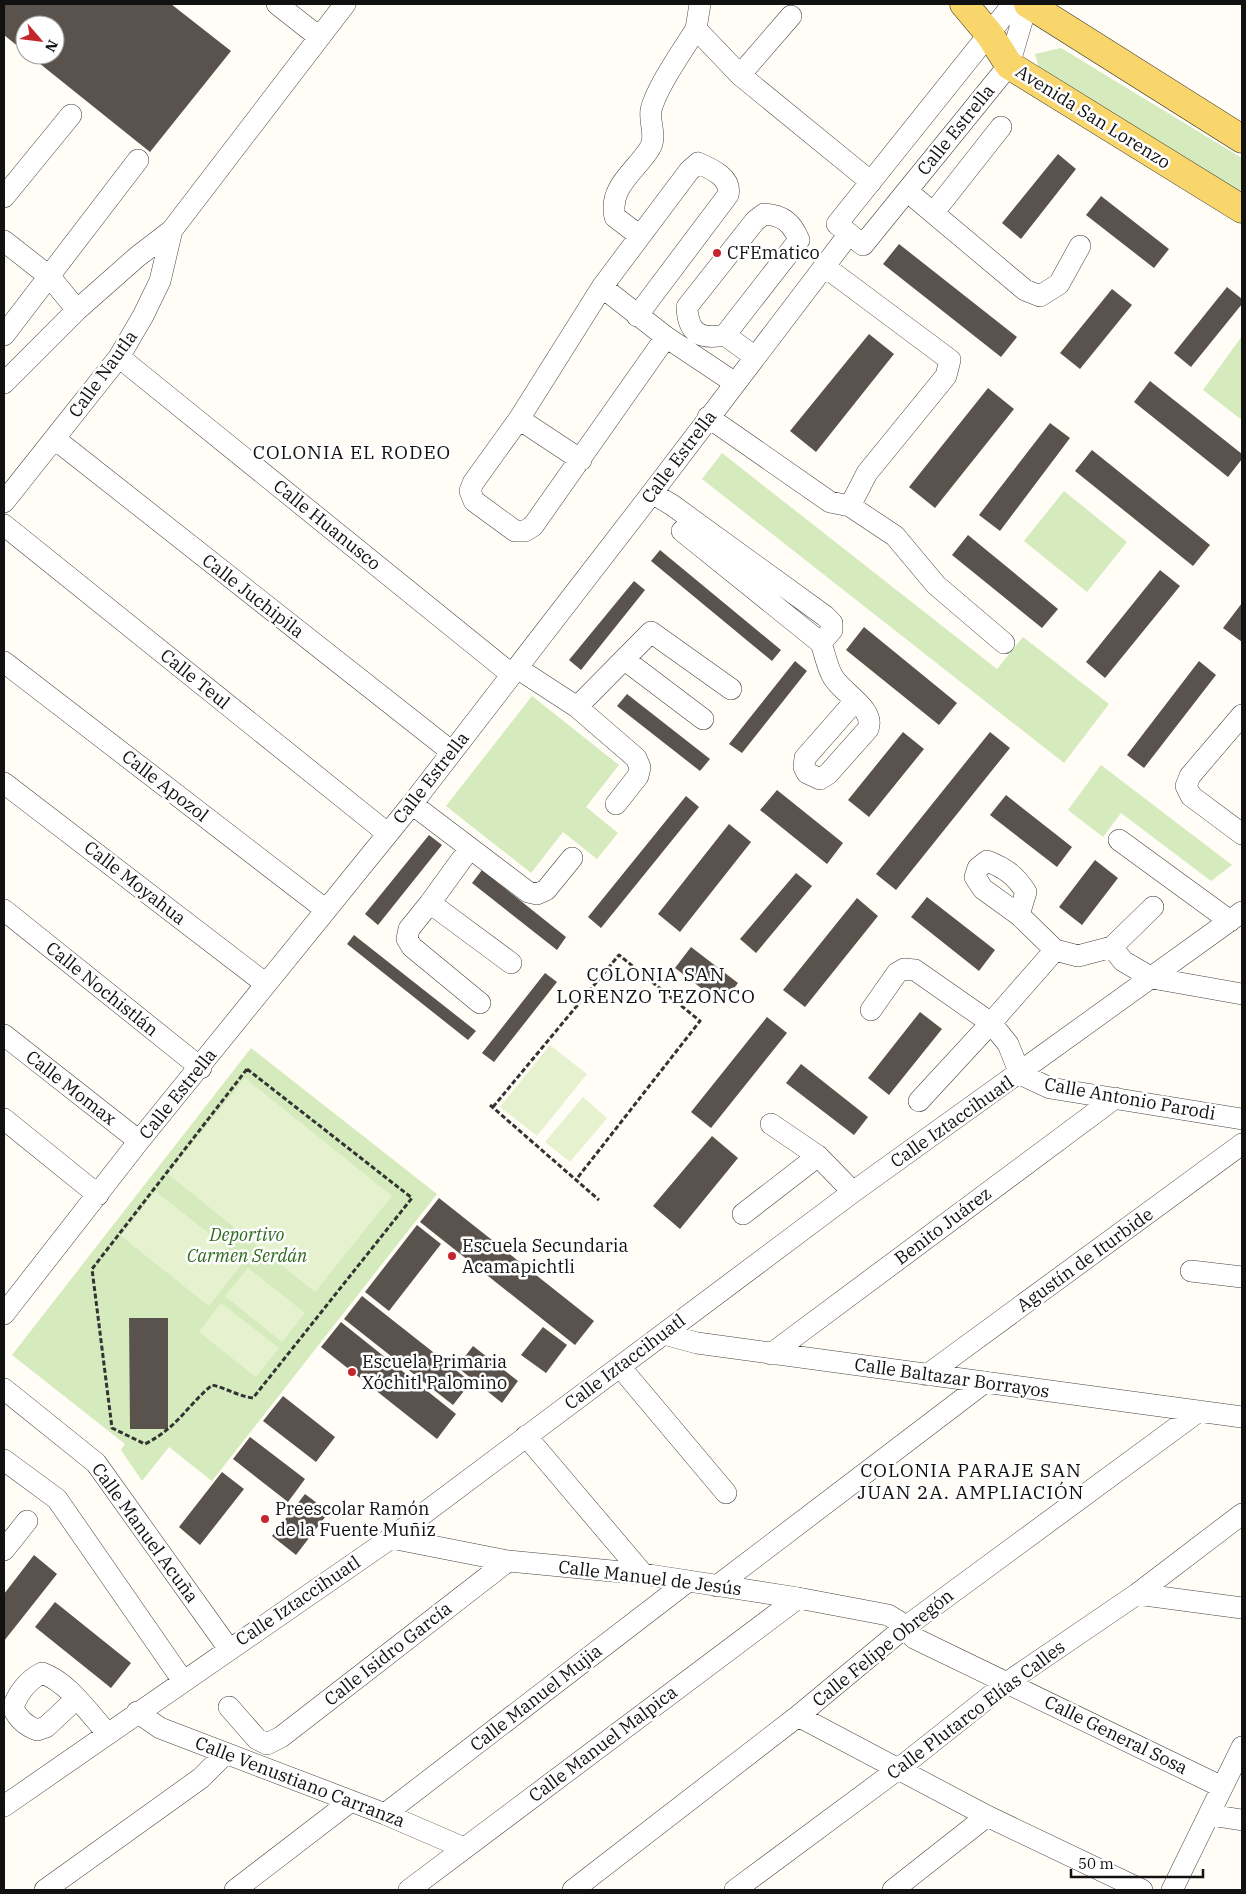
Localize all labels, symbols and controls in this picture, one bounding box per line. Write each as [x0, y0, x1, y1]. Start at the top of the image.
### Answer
north arrow [15, 15, 65, 65]
text: N [41, 37, 62, 55]
street label: Avenida San Lorenzo [1012, 60, 1175, 174]
street label: Calle Estrella [912, 79, 1000, 180]
place label: CFEmatico [727, 241, 820, 264]
marker: CFEmatico [711, 247, 723, 259]
street label: Calle Nautla [63, 325, 142, 422]
street label: Calle Estrella [636, 405, 721, 508]
district label: COLONIA EL RODEO [253, 440, 451, 464]
street label: Calle Huanusco [269, 474, 386, 575]
street label: Calle Juchipila [198, 549, 309, 643]
street label: Calle Teul [156, 644, 235, 714]
street label: Calle Estrella [387, 727, 474, 828]
street label: Calle Apozol [117, 745, 213, 827]
street label: Calle Moyahua [80, 836, 191, 930]
street label: Calle Nochistlán [41, 936, 163, 1041]
district label: COLONIA SAN LORENZO TEZONCO [556, 962, 756, 1008]
street label: Calle Estrella [134, 1043, 222, 1144]
street label: Calle Momax [21, 1045, 121, 1130]
street label: Calle Iztaccihuatl [886, 1070, 1018, 1173]
street label: Calle Antonio Parodi [1043, 1072, 1218, 1125]
street label: Benito Juárez [890, 1182, 996, 1269]
street label: Agustín de Iturbide [1012, 1202, 1157, 1317]
park label: Deportivo Carmen Serdán [187, 1223, 308, 1267]
place label: Escuela Secundaria Acamapichtli [462, 1234, 628, 1278]
marker: Escuela Secundaria Acamapichtli [446, 1250, 458, 1262]
street label: Calle Iztaccihuatl [560, 1309, 690, 1415]
place label: Escuela Primaria Xóchitl Palomino [362, 1350, 507, 1394]
street label: Calle Baltazar Borrayos [853, 1352, 1051, 1403]
marker: Escuela Primaria Xóchitl Palomino [346, 1366, 358, 1378]
street label: Calle Manuel Acuña [87, 1458, 204, 1607]
district label: COLONIA PARAJE SAN JUAN 2A. AMPLIACIÓN [858, 1458, 1084, 1504]
place label: Preescolar Ramón de la Fuente Muñiz [275, 1497, 436, 1541]
marker: Preescolar Ramón de la Fuente Muñiz [259, 1513, 271, 1525]
street label: Calle Iztaccihuatl [231, 1550, 364, 1651]
street label: Calle Manuel de Jesús [557, 1555, 743, 1600]
street label: Calle Felipe Obregón [807, 1584, 958, 1712]
street label: Calle Isidro García [319, 1597, 456, 1711]
street label: Calle Plutarco Elías Calles [882, 1635, 1069, 1784]
street label: Calle Manuel Mujia [465, 1639, 606, 1756]
street label: Calle Manuel Malpica [524, 1680, 682, 1807]
street label: Calle General Sosa [1041, 1690, 1192, 1779]
street label: Calle Venustiano Carranza [192, 1731, 409, 1832]
scale bar [1071, 1846, 1204, 1878]
text: 50 m [1078, 1854, 1114, 1873]

